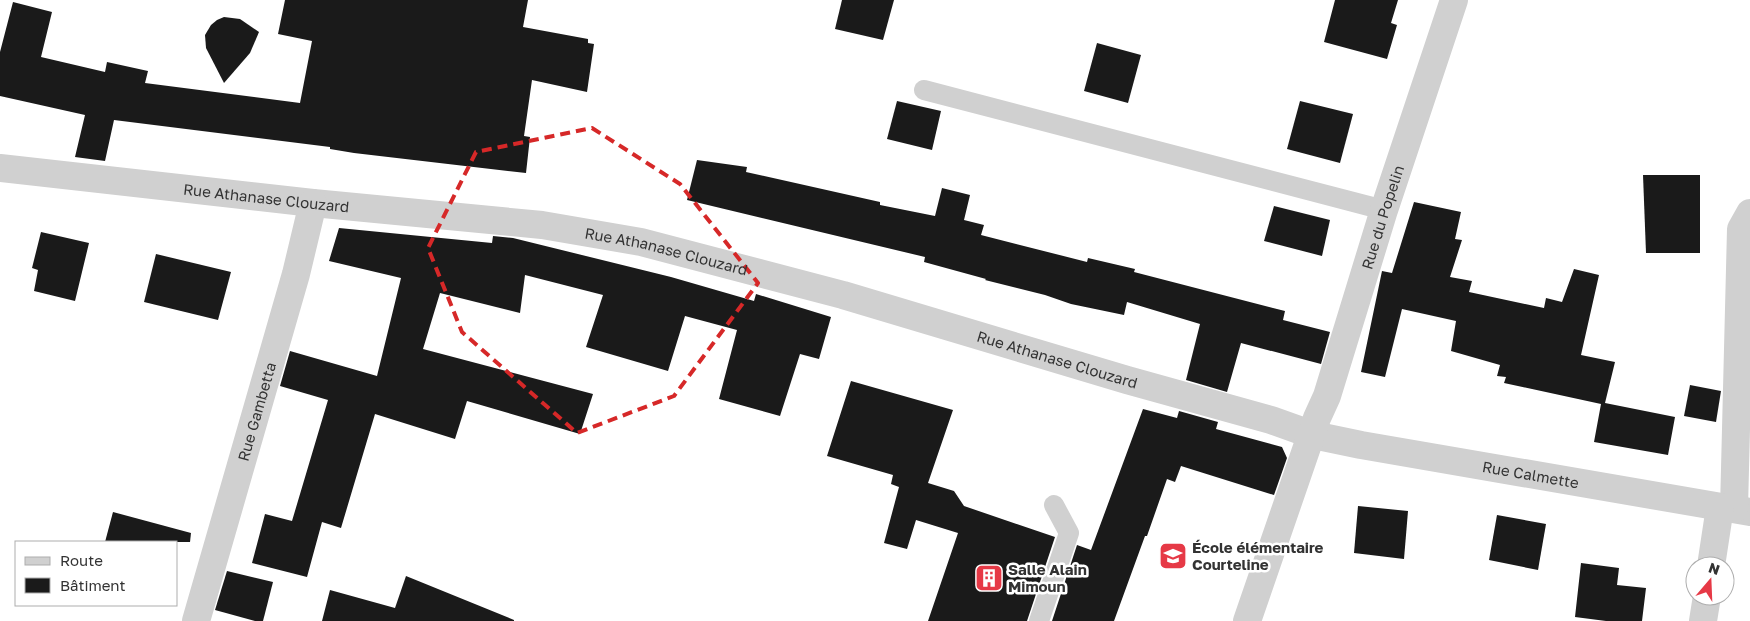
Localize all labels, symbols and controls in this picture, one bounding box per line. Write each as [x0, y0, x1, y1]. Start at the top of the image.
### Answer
street label: Rue du Popelin [1357, 163, 1407, 271]
street label: Rue Athanase Clouzard [182, 180, 350, 215]
street label: Rue Athanase Clouzard [583, 224, 750, 279]
street label: Rue Athanase Clouzard [975, 327, 1140, 392]
street label: Rue Gambetta [234, 360, 279, 463]
street label: Rue Calmette [1481, 457, 1581, 491]
place label: École élémentaire Courteline [1192, 538, 1324, 573]
legend [15, 541, 178, 606]
school or university icon: École élémentaire Courteline [1158, 541, 1188, 571]
text: Route [60, 551, 103, 569]
north arrow [1685, 556, 1735, 606]
text: N [1707, 558, 1722, 578]
place label: Salle Alain Mimoun [1008, 560, 1087, 595]
building icon: Salle Alain Mimoun [974, 563, 1004, 593]
text: Bâtiment [60, 576, 125, 594]

